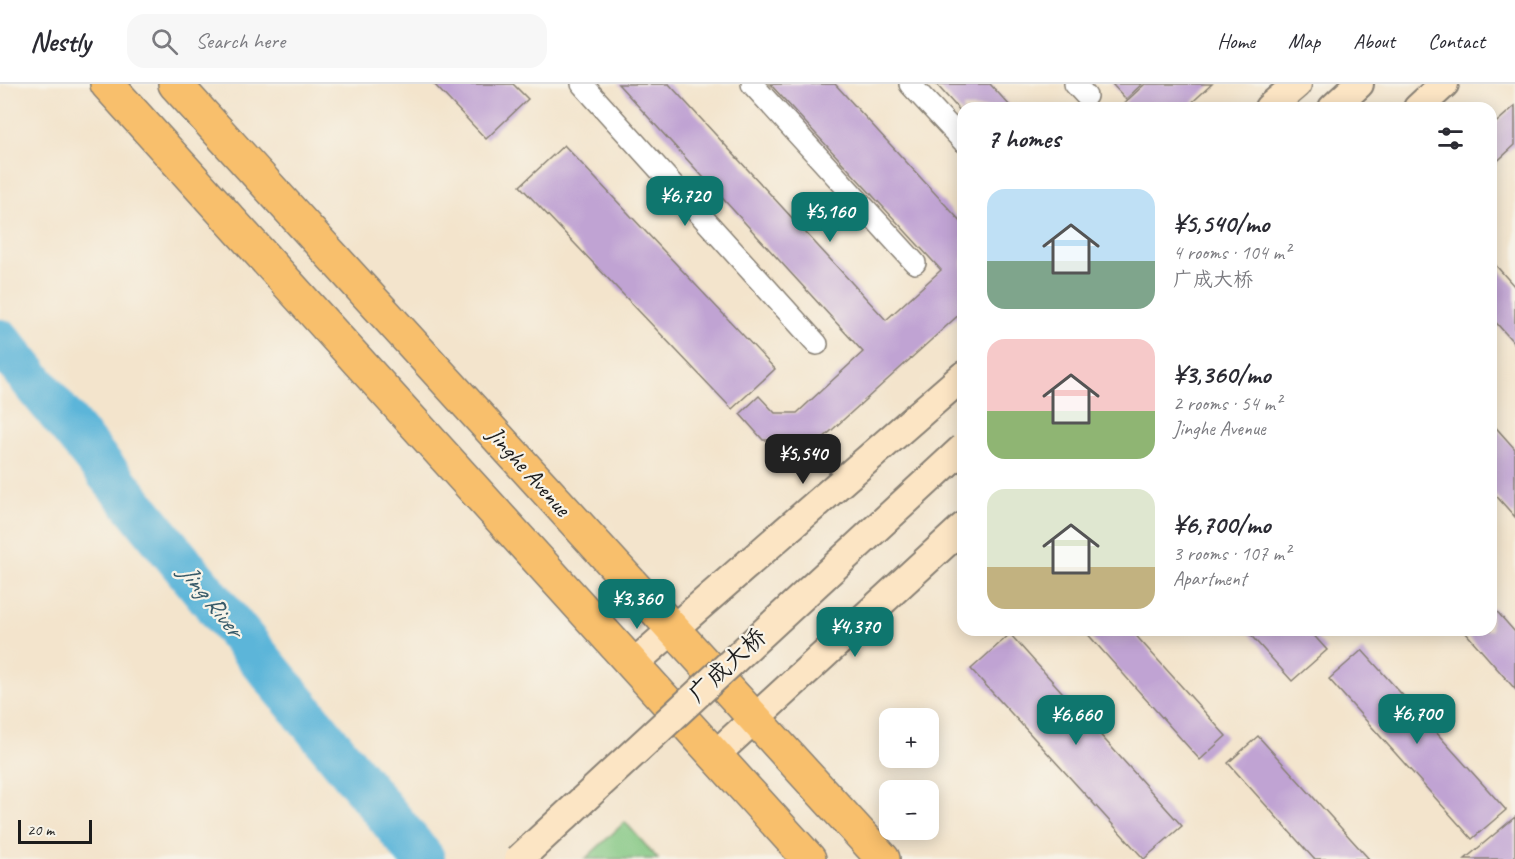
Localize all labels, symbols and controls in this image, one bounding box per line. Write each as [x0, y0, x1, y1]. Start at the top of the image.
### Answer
search box [127, 14, 547, 68]
text: Nestly [30, 24, 91, 59]
icon: search [148, 25, 181, 58]
text: Search here [196, 27, 285, 55]
text: Home [1217, 28, 1255, 54]
text: Map [1288, 28, 1320, 54]
text: About [1353, 28, 1395, 54]
text: Contact [1428, 28, 1485, 54]
text: 7 homes [987, 122, 1060, 155]
icon: filters [1434, 122, 1467, 155]
pin: ¥6,720 [636, 176, 734, 227]
text: ¥6,720 [660, 183, 710, 208]
pin: ¥5,160 [781, 192, 879, 243]
text: ¥5,160 [805, 199, 855, 224]
text: ¥5,540/mo [1173, 207, 1269, 240]
icon: home [1035, 213, 1107, 285]
text: 4 rooms · 104 m² [1173, 240, 1290, 265]
text: 广成大桥 [1173, 267, 1253, 292]
text: ¥3,360/mo [1173, 358, 1271, 391]
icon: home [1035, 363, 1107, 435]
text: 2 rooms · 54 m² [1173, 391, 1281, 416]
text: Jinghe Avenue [1173, 416, 1266, 441]
street label: Jinghe Avenue [480, 419, 579, 524]
pin: ¥5,540 [754, 434, 852, 485]
text: ¥5,540 [779, 441, 827, 466]
text: ¥6,700/mo [1173, 508, 1270, 541]
icon: home [1035, 513, 1107, 585]
text: 3 rooms · 107 m² [1173, 541, 1290, 566]
water label: Jing River [170, 555, 253, 647]
text: Apartment [1173, 566, 1246, 591]
pin: ¥3,360 [588, 579, 686, 630]
text: ¥3,360 [612, 586, 662, 611]
pin: ¥4,370 [806, 607, 904, 658]
text: ¥4,370 [831, 614, 879, 639]
street label: 广成大桥 [682, 621, 772, 709]
pin: ¥6,700 [1368, 694, 1466, 745]
pin: ¥6,660 [1027, 695, 1125, 746]
text: ¥6,700 [1392, 701, 1442, 726]
text: ¥6,660 [1051, 702, 1101, 727]
map controls [879, 708, 939, 840]
button: + [879, 708, 939, 768]
button: − [879, 780, 939, 840]
scale bar [18, 817, 92, 844]
text: 20 m [27, 820, 54, 840]

